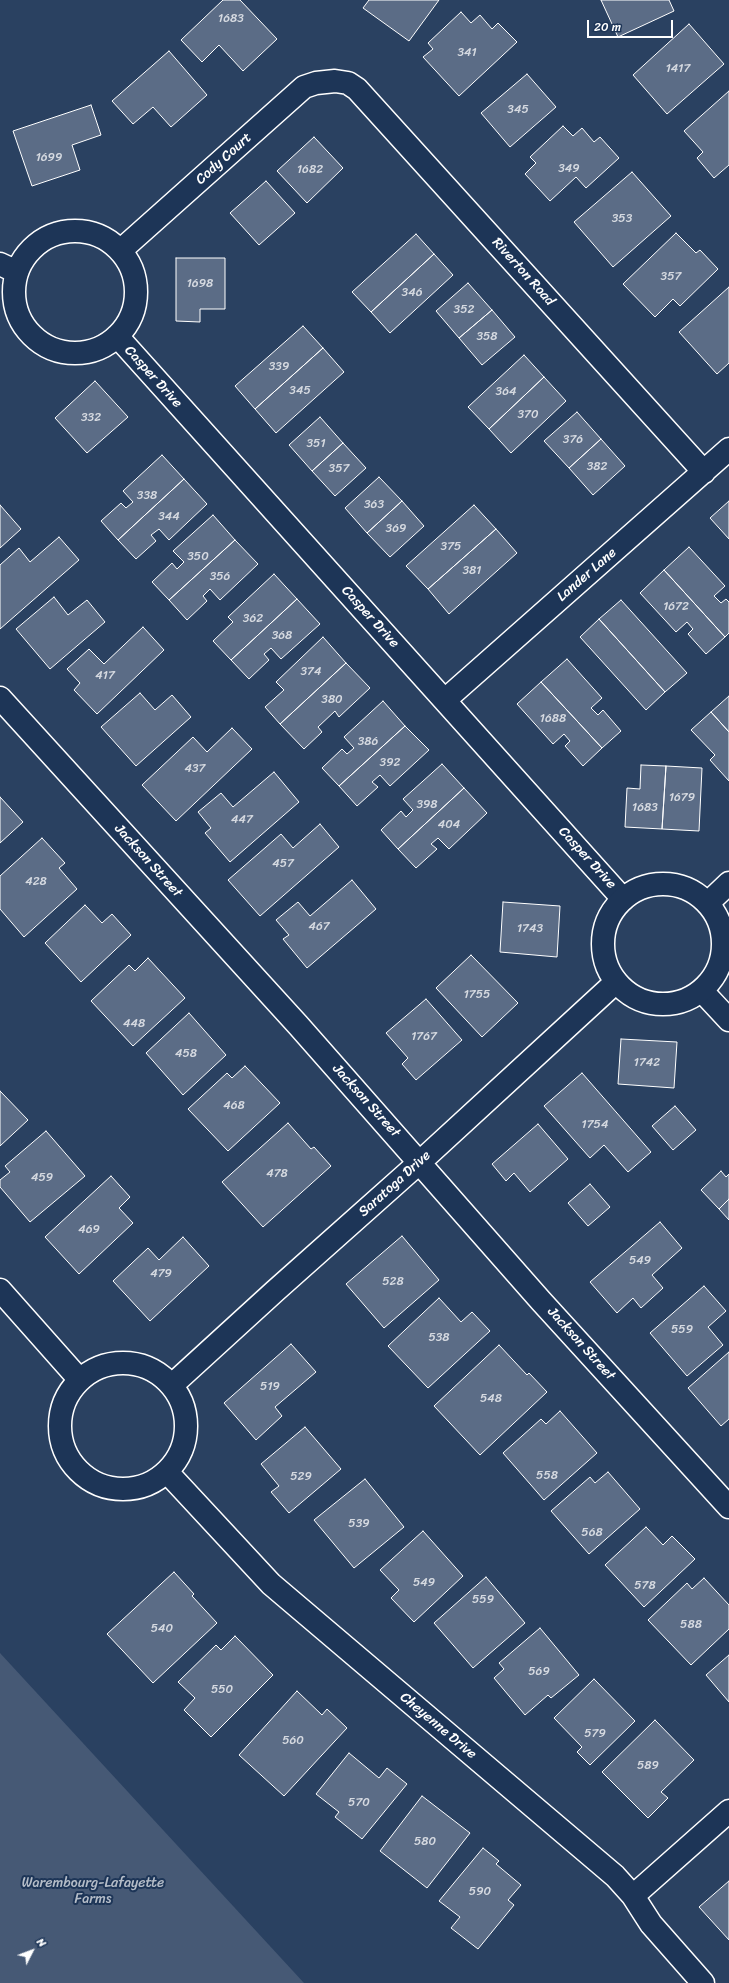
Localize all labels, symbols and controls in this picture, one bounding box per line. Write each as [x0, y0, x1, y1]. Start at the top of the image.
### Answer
house number: 1683 [218, 12, 244, 26]
scale bar [589, 12, 675, 38]
text: 20 m [594, 16, 621, 38]
house number: 341 [457, 46, 477, 60]
house number: 1417 [666, 62, 690, 76]
house number: 345 [507, 103, 529, 117]
street label: Cody Court [193, 130, 255, 188]
house number: 1699 [36, 151, 62, 165]
house number: 349 [558, 162, 580, 176]
house number: 1682 [297, 163, 323, 177]
house number: 353 [612, 212, 632, 226]
street label: Riverton Road [488, 235, 558, 309]
house number: 357 [661, 270, 681, 284]
house number: 1698 [187, 277, 213, 291]
house number: 346 [402, 286, 422, 300]
house number: 352 [454, 303, 474, 317]
house number: 358 [476, 330, 498, 344]
street label: Casper Drive [121, 342, 185, 412]
house number: 339 [269, 360, 289, 374]
house number: 345 [289, 384, 311, 398]
house number: 364 [496, 385, 516, 399]
house number: 370 [517, 408, 539, 422]
house number: 332 [81, 411, 101, 425]
house number: 376 [563, 433, 583, 447]
house number: 351 [306, 437, 326, 451]
house number: 382 [587, 460, 607, 474]
house number: 357 [329, 462, 349, 476]
house number: 338 [137, 489, 157, 503]
house number: 363 [364, 498, 384, 512]
house number: 344 [158, 510, 180, 524]
house number: 369 [386, 522, 406, 536]
house number: 375 [441, 540, 461, 554]
street label: Lander Lane [554, 545, 620, 605]
house number: 350 [187, 550, 209, 564]
house number: 381 [463, 564, 481, 578]
house number: 356 [210, 570, 230, 584]
street label: Casper Drive [338, 582, 402, 652]
house number: 1672 [663, 600, 689, 614]
house number: 362 [243, 612, 263, 626]
house number: 368 [272, 629, 292, 643]
house number: 374 [301, 665, 321, 679]
house number: 417 [95, 669, 115, 683]
house number: 380 [321, 693, 343, 707]
house number: 1688 [540, 712, 566, 726]
house number: 386 [358, 735, 378, 749]
house number: 392 [380, 756, 400, 770]
house number: 437 [185, 762, 205, 776]
house number: 1679 [669, 791, 695, 805]
house number: 398 [416, 798, 438, 812]
house number: 1683 [632, 801, 658, 815]
house number: 447 [231, 813, 253, 827]
house number: 404 [438, 818, 460, 832]
street label: Jackson Street [111, 821, 185, 901]
street label: Casper Drive [555, 823, 619, 893]
house number: 457 [272, 857, 294, 871]
house number: 428 [25, 875, 47, 889]
house number: 467 [308, 920, 330, 934]
house number: 1743 [517, 922, 543, 936]
house number: 1755 [464, 988, 490, 1002]
house number: 448 [123, 1017, 145, 1031]
house number: 1767 [411, 1030, 437, 1044]
house number: 458 [175, 1047, 197, 1061]
house number: 1742 [634, 1056, 660, 1070]
street label: Jackson Street [329, 1061, 403, 1141]
house number: 468 [223, 1099, 245, 1113]
house number: 1754 [582, 1118, 608, 1132]
street label: Saratoga Drive [356, 1147, 434, 1221]
house number: 478 [266, 1167, 288, 1181]
house number: 459 [31, 1171, 53, 1185]
house number: 469 [78, 1223, 100, 1237]
house number: 549 [629, 1254, 651, 1268]
house number: 479 [150, 1267, 172, 1281]
house number: 528 [382, 1275, 404, 1289]
street label: Jackson Street [544, 1304, 618, 1384]
house number: 559 [671, 1323, 693, 1337]
house number: 538 [428, 1331, 450, 1345]
house number: 519 [260, 1380, 280, 1394]
house number: 548 [480, 1392, 502, 1406]
house number: 558 [536, 1469, 558, 1483]
house number: 529 [290, 1470, 312, 1484]
house number: 539 [348, 1517, 370, 1531]
house number: 568 [581, 1526, 603, 1540]
house number: 549 [413, 1576, 435, 1590]
house number: 578 [634, 1579, 656, 1593]
house number: 559 [472, 1593, 494, 1607]
house number: 588 [680, 1618, 702, 1632]
house number: 540 [151, 1622, 173, 1636]
house number: 569 [528, 1665, 550, 1679]
house number: 550 [211, 1683, 233, 1697]
street label: Cheyenne Drive [396, 1689, 480, 1763]
house number: 579 [584, 1727, 606, 1741]
house number: 560 [282, 1734, 304, 1748]
house number: 589 [637, 1759, 659, 1773]
house number: 570 [348, 1796, 370, 1810]
house number: 580 [414, 1835, 436, 1849]
park label: Warembourg-Lafayette Farms [22, 1875, 164, 1908]
house number: 590 [469, 1885, 491, 1899]
north arrow [12, 1931, 52, 1971]
text: N [32, 1933, 51, 1952]

